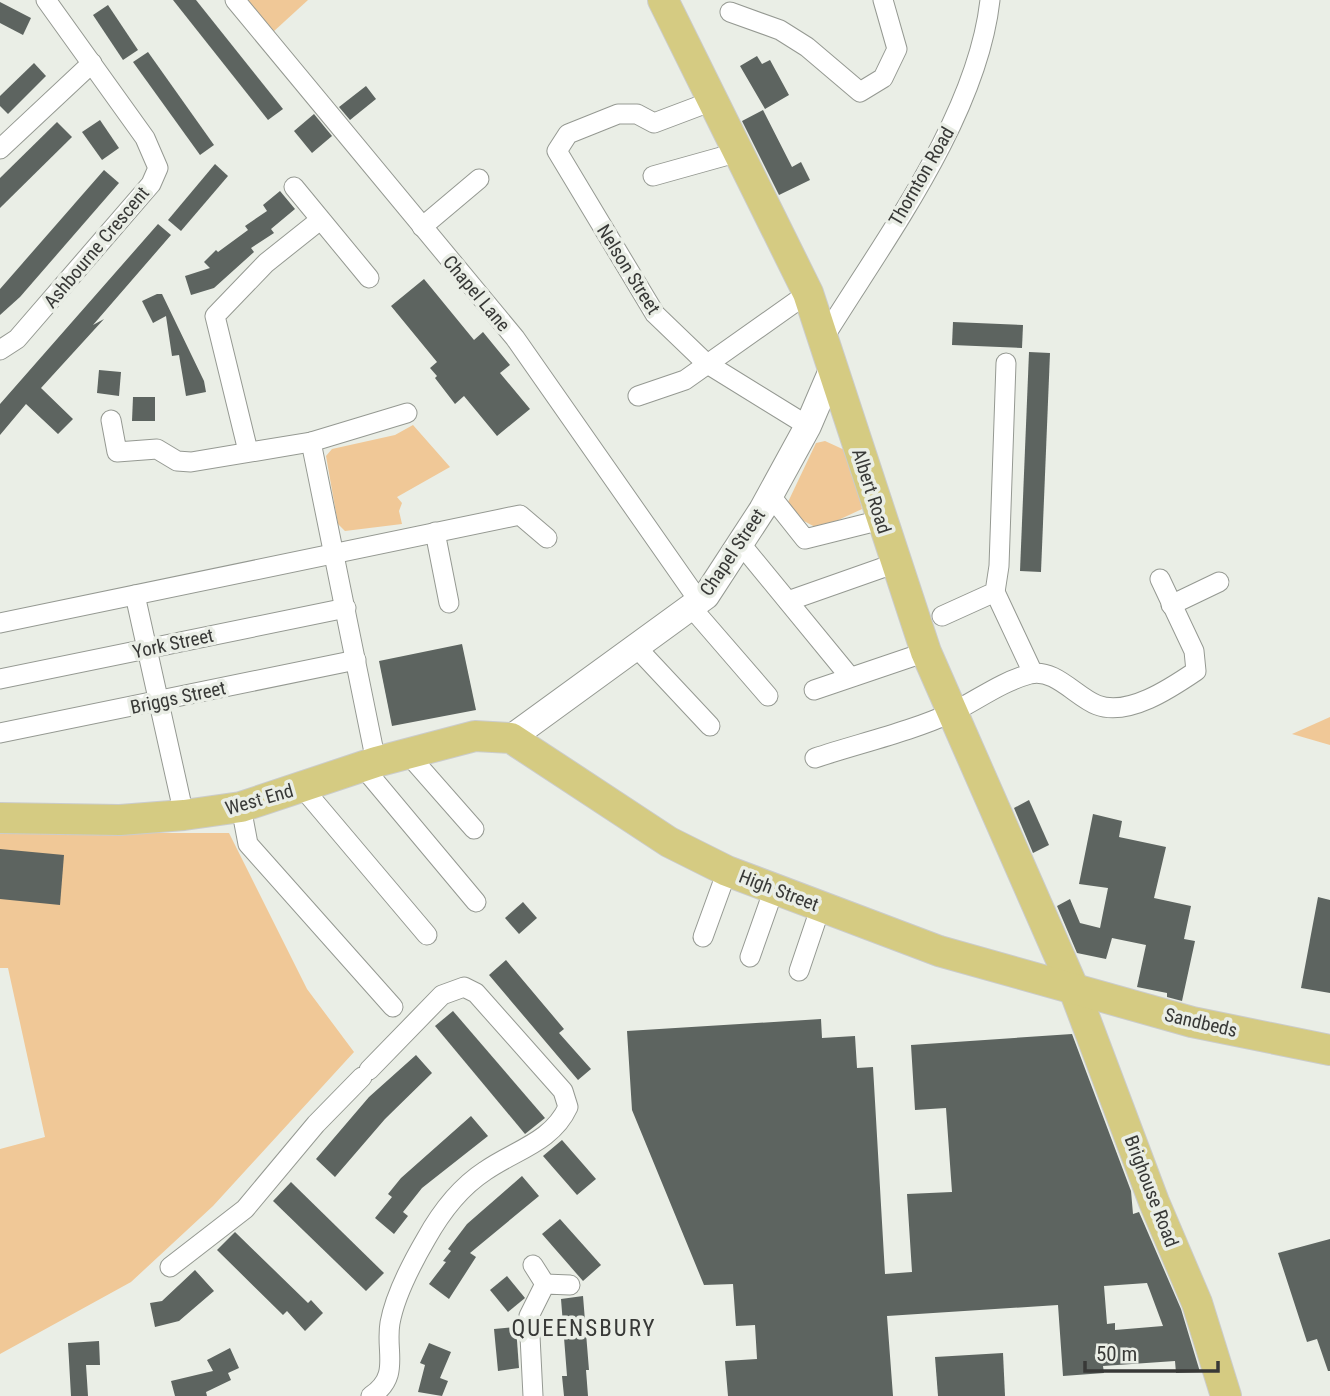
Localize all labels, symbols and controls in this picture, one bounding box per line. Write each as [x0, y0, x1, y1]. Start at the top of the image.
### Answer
street label: Thornton Road [884, 123, 959, 230]
street label: Ashbourne Crescent [39, 182, 154, 313]
street label: Nelson Street [592, 220, 665, 318]
street label: Chapel Lane [438, 251, 515, 336]
street label: Albert Road [847, 446, 896, 537]
street label: Chapel Street [695, 504, 770, 600]
street label: York Street [131, 624, 216, 663]
street label: Briggs Street [128, 676, 228, 719]
street label: West End [222, 779, 296, 820]
street label: High Street [736, 865, 822, 916]
street label: Sandbeds [1162, 1003, 1240, 1042]
street label: Brighouse Road [1120, 1132, 1183, 1250]
district label: QUEENSBURY [512, 1315, 657, 1342]
scale bar [1085, 1330, 1218, 1374]
text: 50 m [1096, 1342, 1137, 1366]

